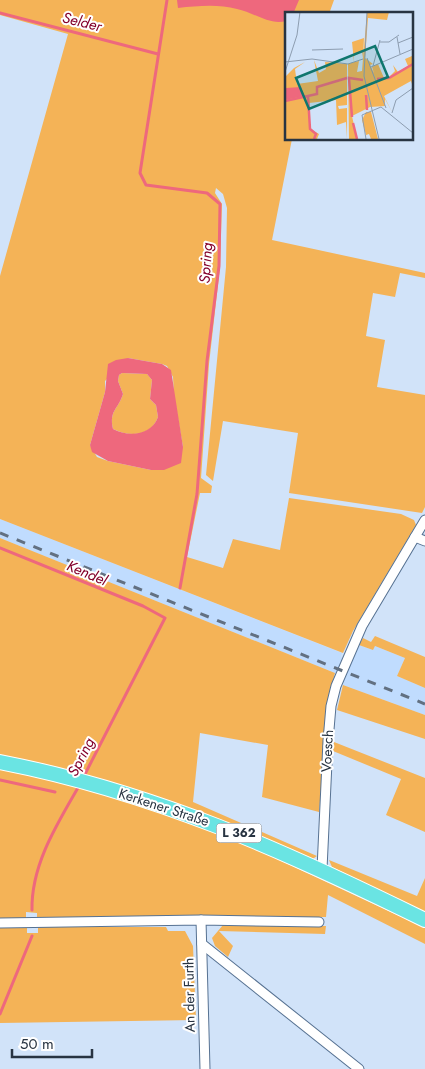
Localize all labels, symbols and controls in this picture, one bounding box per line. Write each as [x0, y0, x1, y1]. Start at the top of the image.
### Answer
water label: Selder [60, 7, 105, 38]
inset map [285, 12, 412, 140]
water label: Spring [194, 241, 218, 284]
water label: Kendel [63, 555, 111, 592]
street label: Voesch [316, 729, 338, 773]
water label: Spring [62, 733, 100, 780]
street label: Kerkener Straße [116, 783, 212, 831]
road number: L 362 [216, 824, 262, 842]
street label: An der Furth [178, 958, 200, 1032]
scale bar [12, 1026, 92, 1058]
text: 50 m [20, 1033, 54, 1055]

